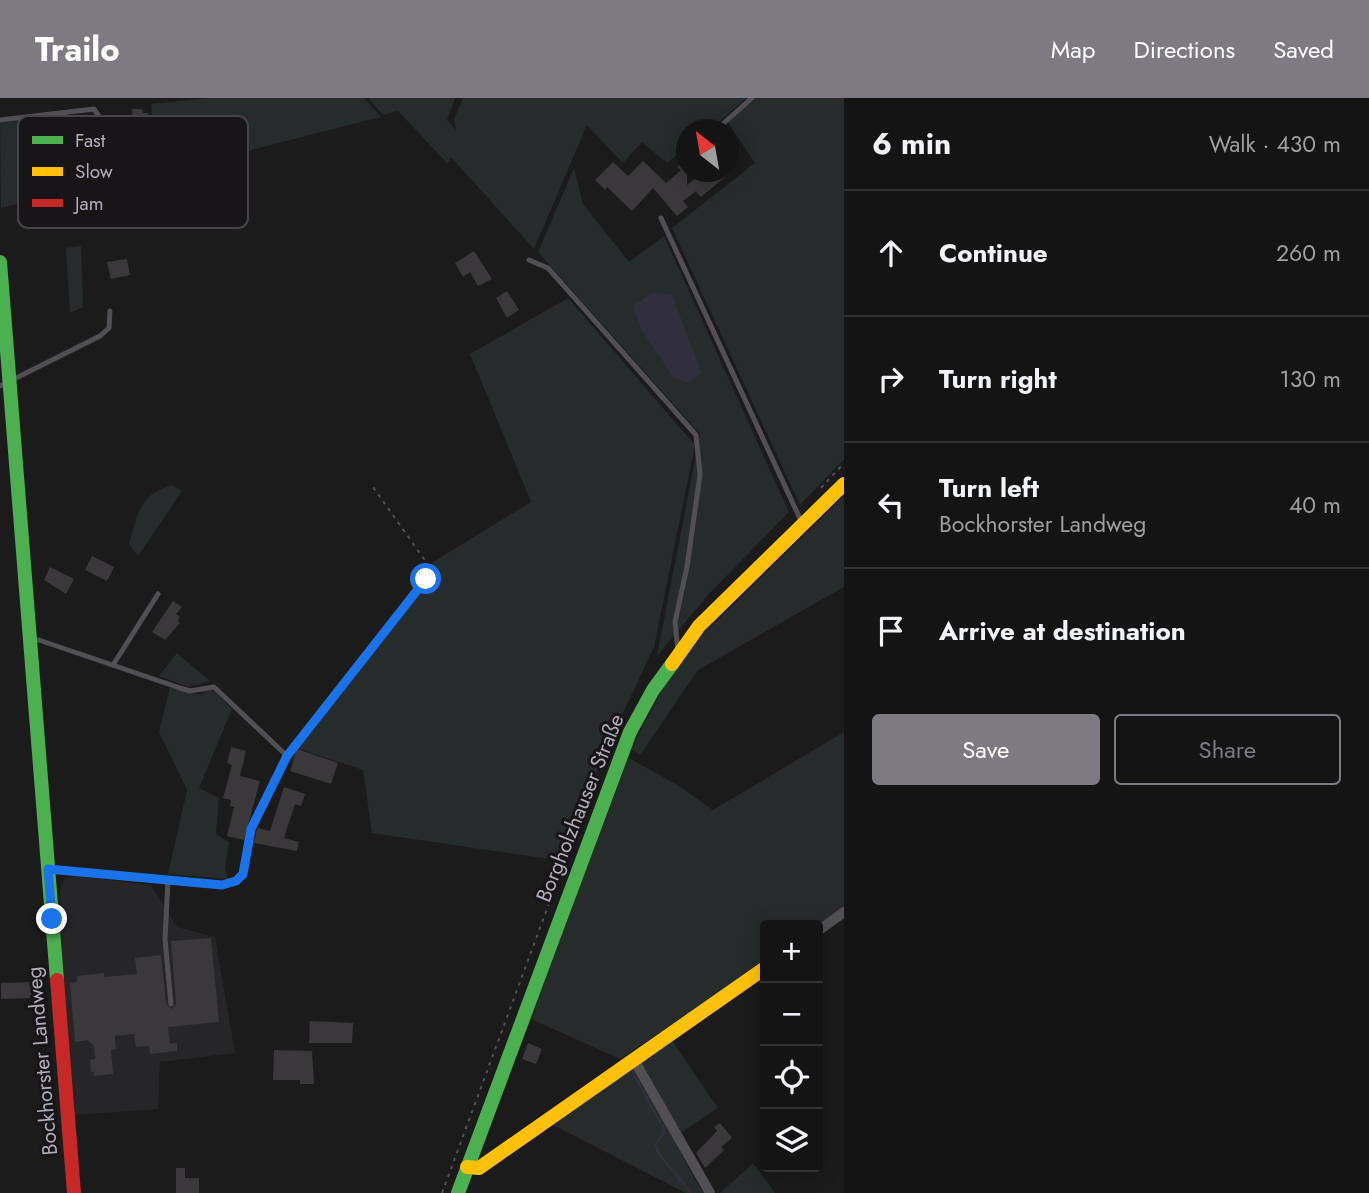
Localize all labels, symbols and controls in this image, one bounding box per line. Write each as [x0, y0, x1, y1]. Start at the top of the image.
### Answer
text: Trailo [35, 26, 120, 73]
text: Map [1051, 32, 1096, 67]
text: Directions [1134, 32, 1235, 67]
text: Saved [1273, 32, 1334, 67]
legend [18, 116, 248, 228]
north arrow [676, 119, 739, 182]
text: 6 min [872, 122, 951, 165]
text: Fast [75, 127, 106, 154]
text: Walk · 430 m [1209, 127, 1341, 161]
text: Slow [75, 158, 113, 185]
text: Jam [72, 190, 104, 217]
icon: ahead [872, 234, 910, 272]
text: Continue [939, 234, 1048, 272]
text: 260 m [1276, 236, 1341, 270]
icon: right [872, 360, 910, 398]
text: Turn right [939, 360, 1057, 398]
text: 130 m [1279, 362, 1341, 396]
text: Turn left [939, 469, 1039, 507]
icon: left [872, 486, 910, 524]
text: 40 m [1289, 488, 1341, 522]
text: Bockhorster Landweg [939, 507, 1146, 541]
route start [410, 563, 441, 594]
icon: arrive [872, 612, 910, 650]
text: Arrive at destination [939, 612, 1186, 650]
street label: Borgholzhauser Straße [529, 709, 632, 907]
button: Save [872, 714, 1100, 785]
button: Share [1114, 714, 1341, 785]
route end [36, 903, 67, 934]
map controls [760, 920, 823, 1172]
button: + [760, 920, 823, 983]
street label: Bockhorster Landweg [19, 965, 65, 1157]
button: − [760, 983, 823, 1046]
button: locate [760, 1046, 823, 1109]
button: layers [760, 1109, 823, 1172]

